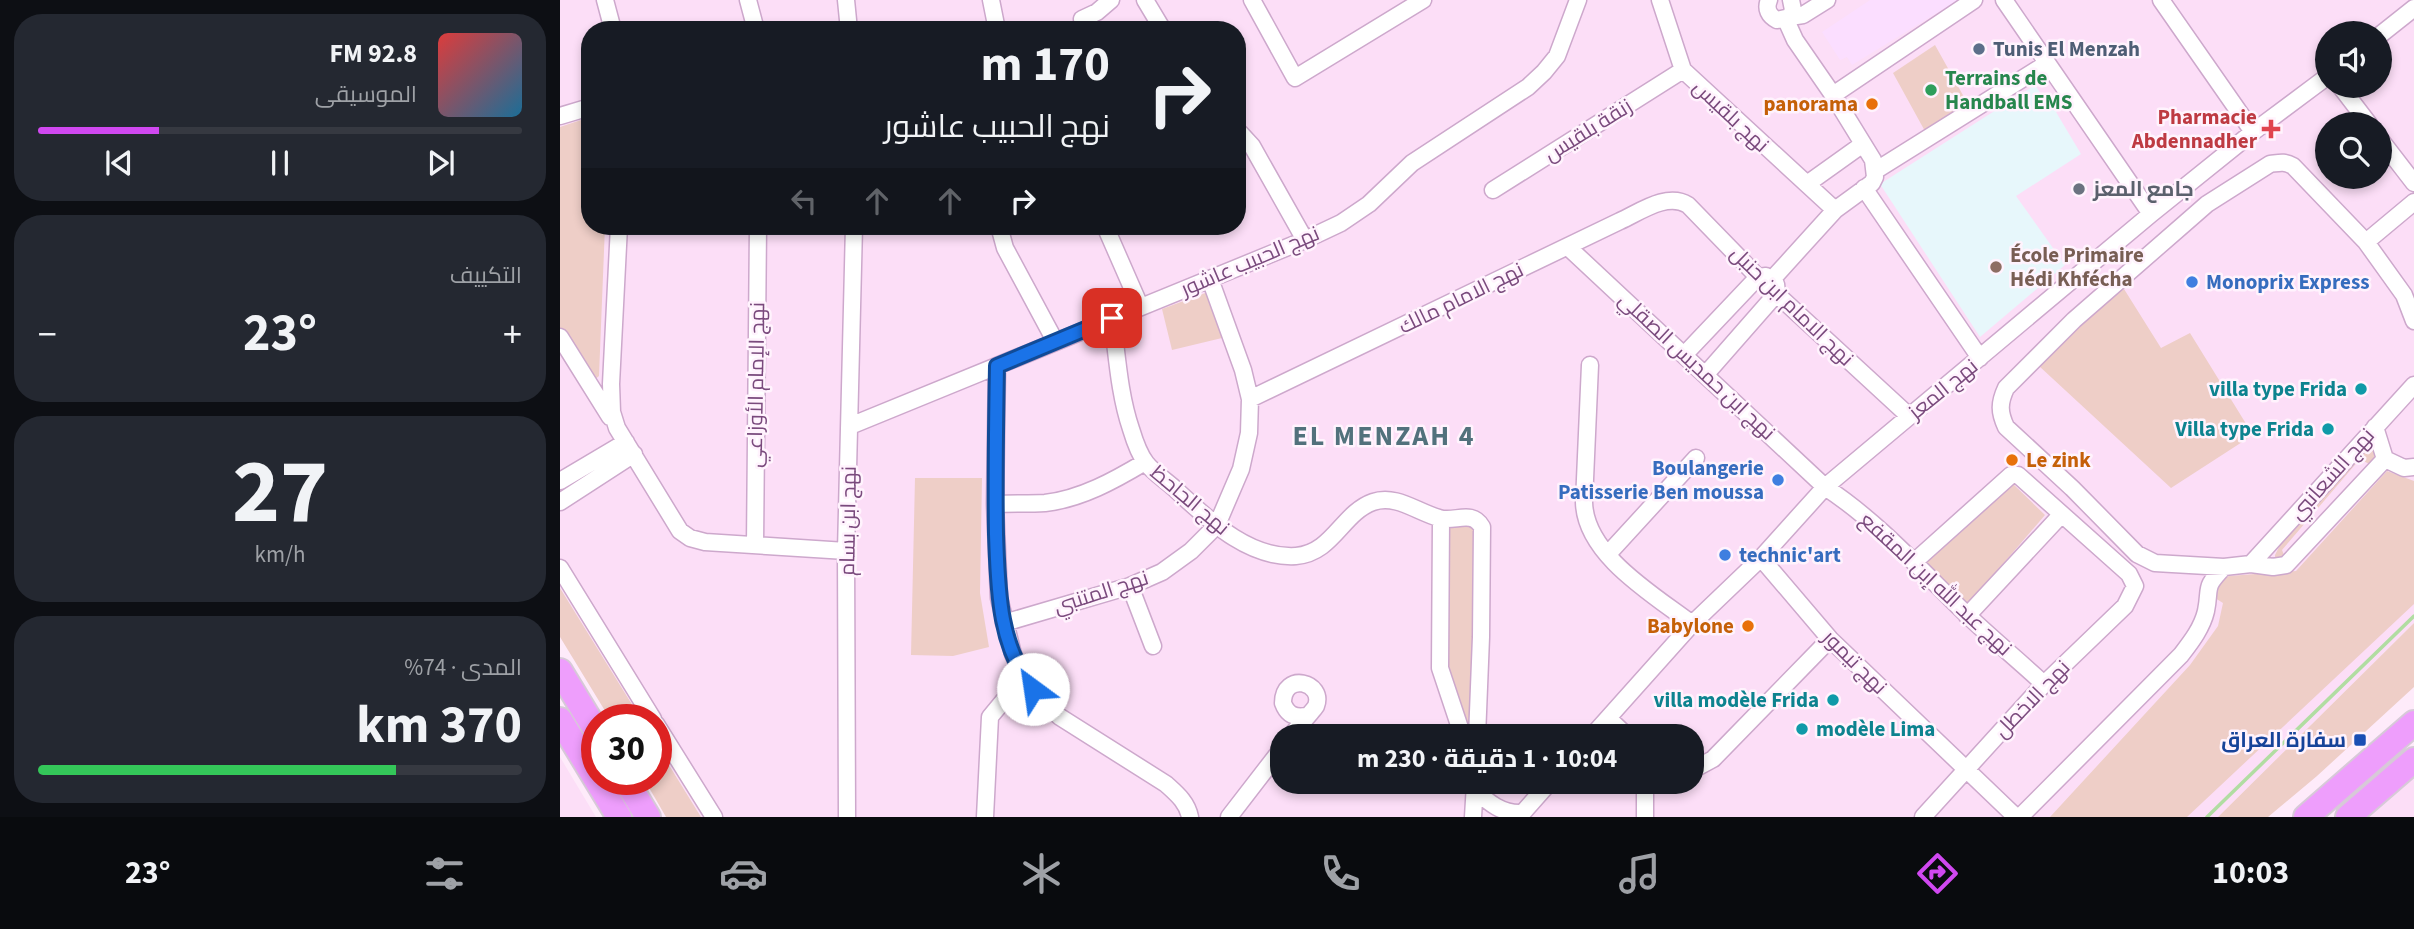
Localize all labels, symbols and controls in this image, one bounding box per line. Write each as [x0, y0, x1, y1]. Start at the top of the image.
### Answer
map controls [2315, 21, 2392, 189]
button: sound [2315, 21, 2392, 98]
text: 170 m [981, 30, 1110, 100]
place label: Tunis El Menzah [1993, 34, 2140, 64]
text: 92.8 FM [329, 35, 417, 72]
marker: Tunis El Menzah [1971, 41, 1987, 57]
icon: right [1134, 49, 1225, 140]
place label: Terrains de Handball EMS [1945, 63, 2073, 117]
street label: نهج بلقيس [1686, 73, 1776, 159]
text: الموسيقى [315, 78, 417, 111]
marker: Terrains de Handball EMS [1923, 82, 1939, 98]
place label: panorama [1764, 89, 1858, 119]
street label: زنقة بلقيس [1538, 91, 1638, 169]
marker: panorama [1864, 96, 1880, 112]
place label: Pharmacie Abdennadher [2131, 102, 2258, 156]
text: نهج الحبيب عاشور [884, 104, 1110, 150]
button: search [2315, 112, 2392, 189]
marker: Pharmacie Abdennadher [2263, 121, 2279, 137]
icon: previous [100, 144, 138, 182]
icon: pause [261, 144, 299, 182]
icon: next [422, 144, 460, 182]
place label: جامع المعز [2092, 174, 2194, 204]
marker: جامع المعز [2071, 181, 2087, 197]
icon: left [785, 182, 823, 220]
icon: ahead [858, 182, 896, 220]
icon: ahead [931, 182, 969, 220]
icon: right [1004, 182, 1042, 220]
street label: نهج الحبيب عاشور [1175, 218, 1324, 304]
street label: نهج الامام ابن حنبل [1723, 239, 1861, 373]
place label: École Primaire Hédi Khfécha [2010, 240, 2144, 294]
street label: نهج الامام مالك [1393, 255, 1529, 341]
text: التكييف [450, 259, 522, 292]
marker: École Primaire Hédi Khfécha [1988, 259, 2004, 275]
place label: Monoprix Express [2206, 267, 2370, 297]
marker: Monoprix Express [2184, 274, 2200, 290]
street label: نهج ابن حمديس الصقلي [1611, 285, 1782, 448]
pin [1082, 288, 1142, 348]
text: 23° [243, 297, 317, 371]
icon: arrive [1093, 299, 1131, 337]
street label: نهج الإمام الأوزاعي [740, 302, 773, 468]
text: − [38, 308, 57, 362]
text: + [503, 308, 522, 362]
street label: نهج المعز [1901, 352, 1984, 427]
place label: villa type Frida [2209, 374, 2347, 404]
marker: villa type Frida [2353, 381, 2369, 397]
place label: Villa type Frida [2174, 414, 2314, 444]
district label: EL MENZAH 4 [1292, 416, 1476, 456]
street label: نهج الشعانبي [2282, 421, 2382, 527]
marker: Villa type Frida [2320, 421, 2336, 437]
text: 27 [232, 428, 328, 557]
place label: Le zink [2026, 445, 2091, 475]
marker: Le zink [2004, 452, 2020, 468]
place label: Boulangerie Patisserie Ben moussa [1558, 453, 1764, 507]
street label: نهج الجاحظ [1144, 458, 1236, 542]
street label: نهج ابن بسام [832, 466, 864, 576]
marker: Boulangerie Patisserie Ben moussa [1770, 472, 1786, 488]
street label: نهج عبد الله إبن المقفع [1853, 505, 2019, 663]
text: km/h [255, 538, 306, 571]
place label: technic'art [1739, 540, 1841, 570]
marker: technic'art [1717, 547, 1733, 563]
street label: نهج المتنبي [1050, 563, 1153, 622]
place label: Babylone [1647, 611, 1734, 641]
marker: Babylone [1740, 618, 1756, 634]
street label: نهج تيمور [1815, 622, 1894, 701]
text: المدى · 74% [404, 651, 522, 684]
position arrow [996, 652, 1070, 726]
street label: نهج الاخطل [1987, 653, 2077, 745]
place label: villa modèle Frida [1653, 685, 1819, 715]
text: 370 km [356, 689, 522, 763]
marker: villa modèle Frida [1825, 692, 1841, 708]
speed limit sign: 30 [581, 704, 672, 795]
place label: modèle Lima [1816, 714, 1935, 744]
marker: modèle Lima [1794, 721, 1810, 737]
place label: سفارة العراق [2221, 725, 2346, 755]
marker: سفارة العراق [2352, 732, 2368, 748]
text: 10:04 · 1 دقيقة · 230 m [1357, 740, 1617, 777]
icon: filters [420, 849, 469, 898]
icon: car [719, 849, 768, 898]
icon: climate [1017, 849, 1066, 898]
icon: phone [1316, 849, 1365, 898]
icon: music [1615, 849, 1664, 898]
icon: directions [1913, 849, 1962, 898]
text: 23° [125, 850, 170, 896]
text: 10:03 [2212, 850, 2289, 896]

